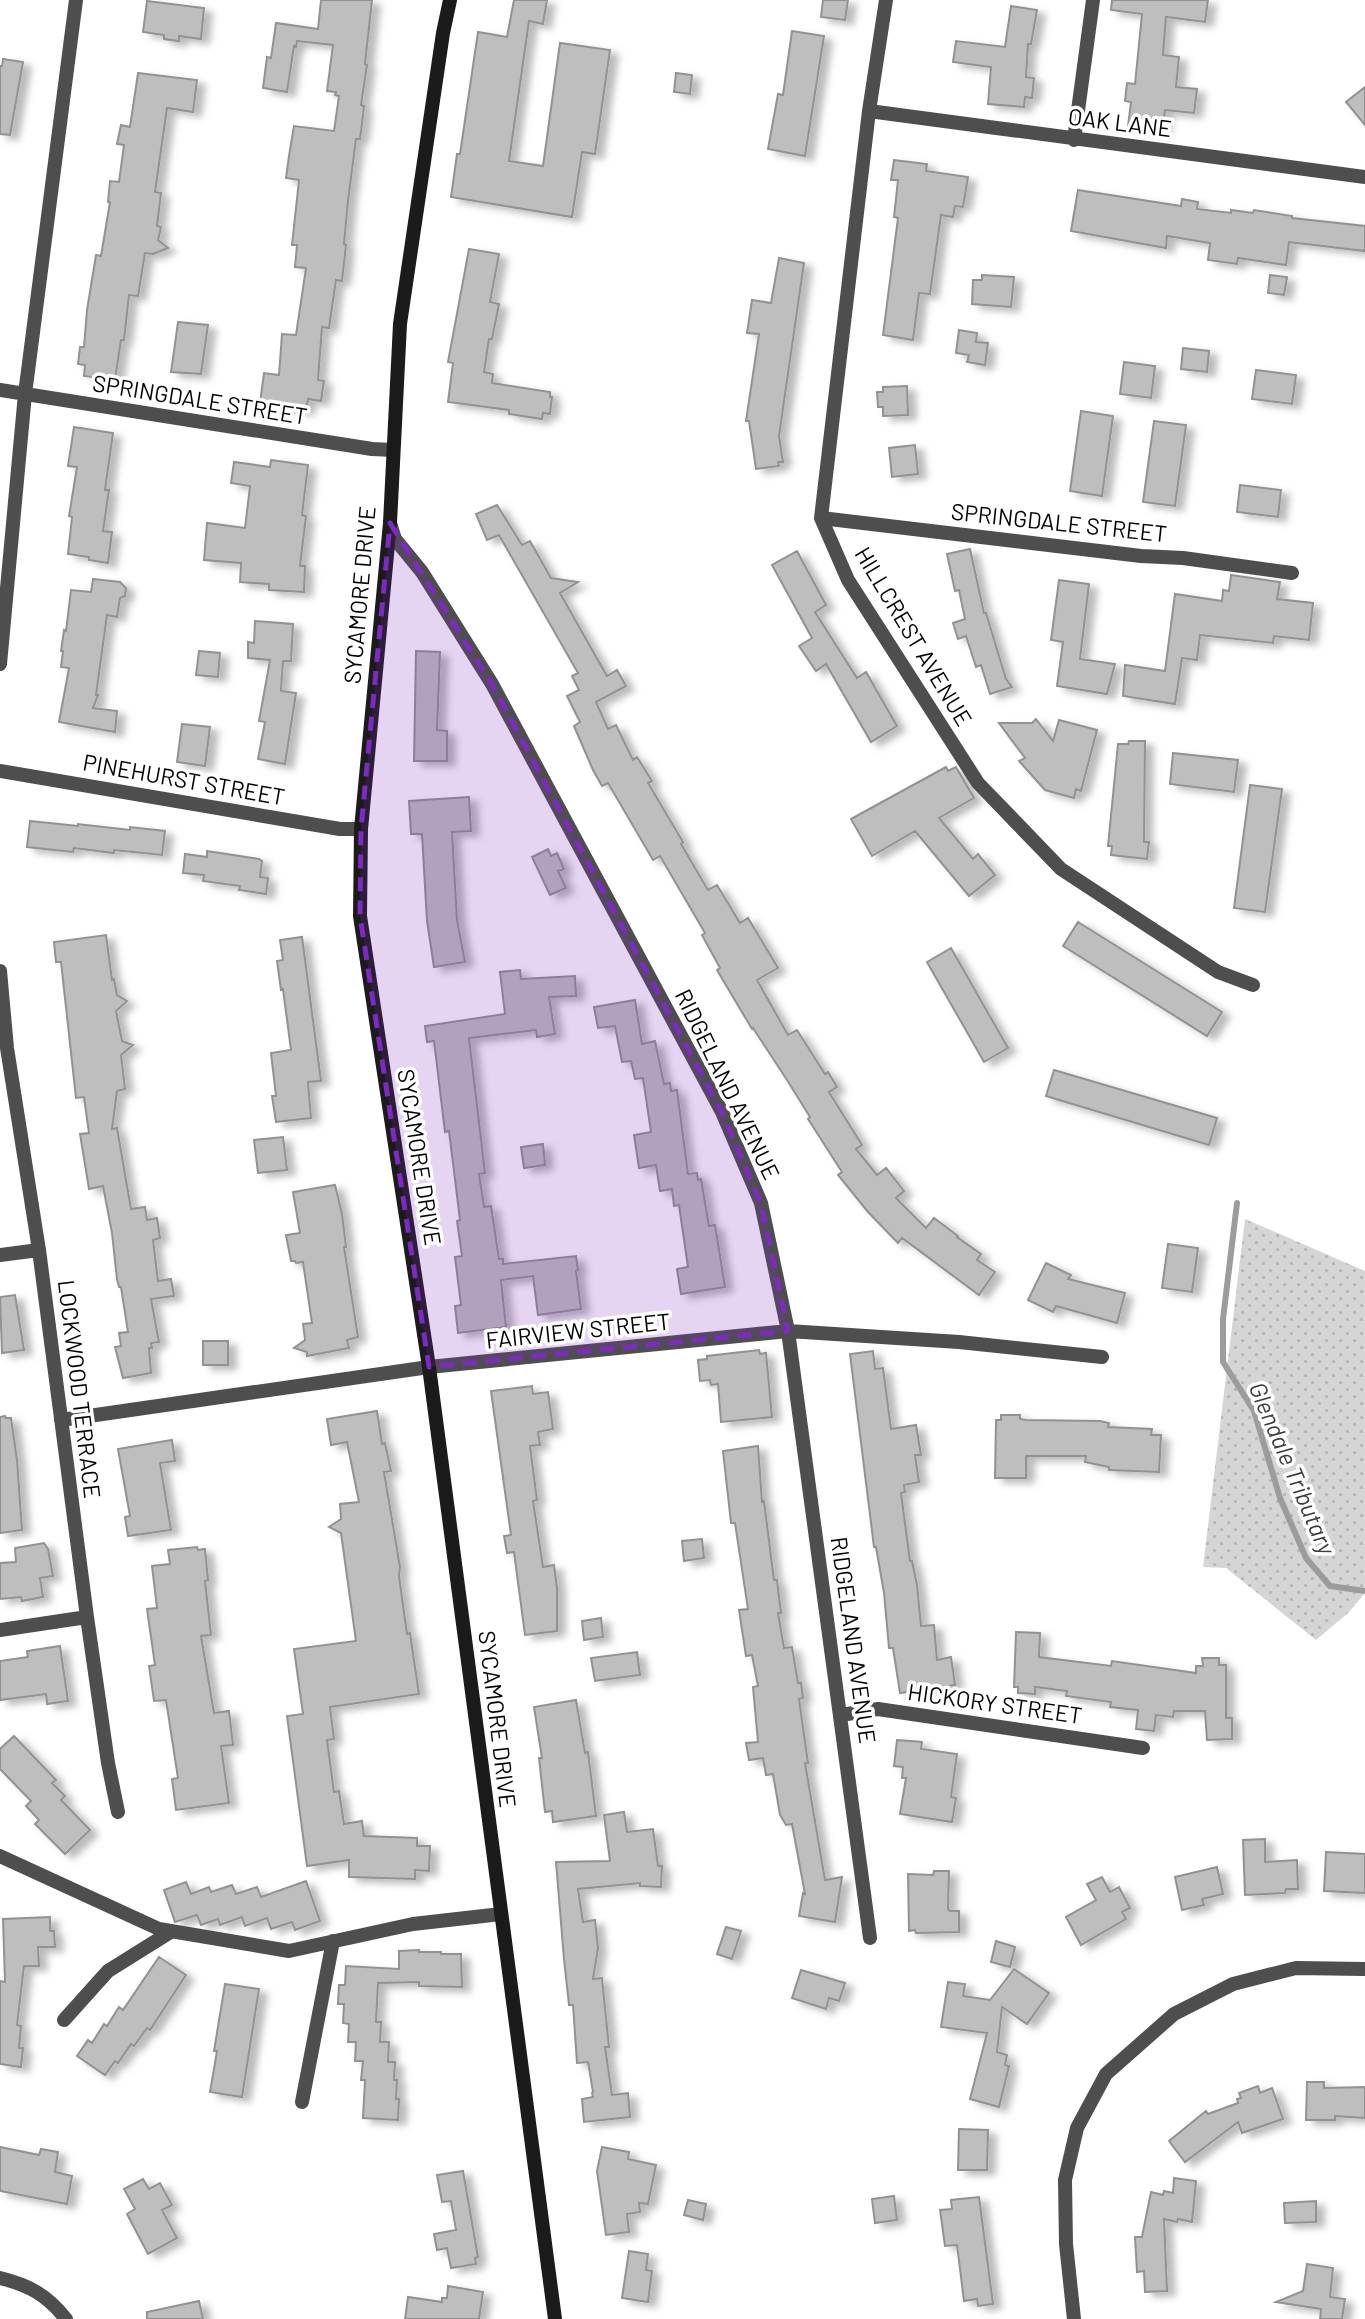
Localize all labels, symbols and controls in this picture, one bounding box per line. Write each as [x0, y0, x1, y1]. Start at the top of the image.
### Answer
street label: OAK LANE [1067, 102, 1173, 142]
street label: SPRINGDALE STREET [91, 368, 309, 430]
street label: SPRINGDALE STREET [950, 497, 1168, 547]
street label: SYCAMORE DRIVE [337, 505, 381, 685]
street label: HILLCREST AVENUE [849, 541, 979, 731]
street label: PINEHURST STREET [81, 747, 287, 811]
street label: RIDGELAND AVENUE [670, 984, 786, 1184]
street label: SYCAMORE DRIVE [392, 1067, 448, 1247]
street label: LOCKWOOD TERRACE [53, 1278, 107, 1500]
street label: FAIRVIEW STREET [484, 1306, 672, 1354]
water label: Glendale Tributary [1244, 1377, 1343, 1560]
street label: RIDGELAND AVENUE [826, 1535, 882, 1745]
street label: SYCAMORE DRIVE [473, 1629, 523, 1809]
street label: HICKORY STREET [906, 1677, 1084, 1729]

